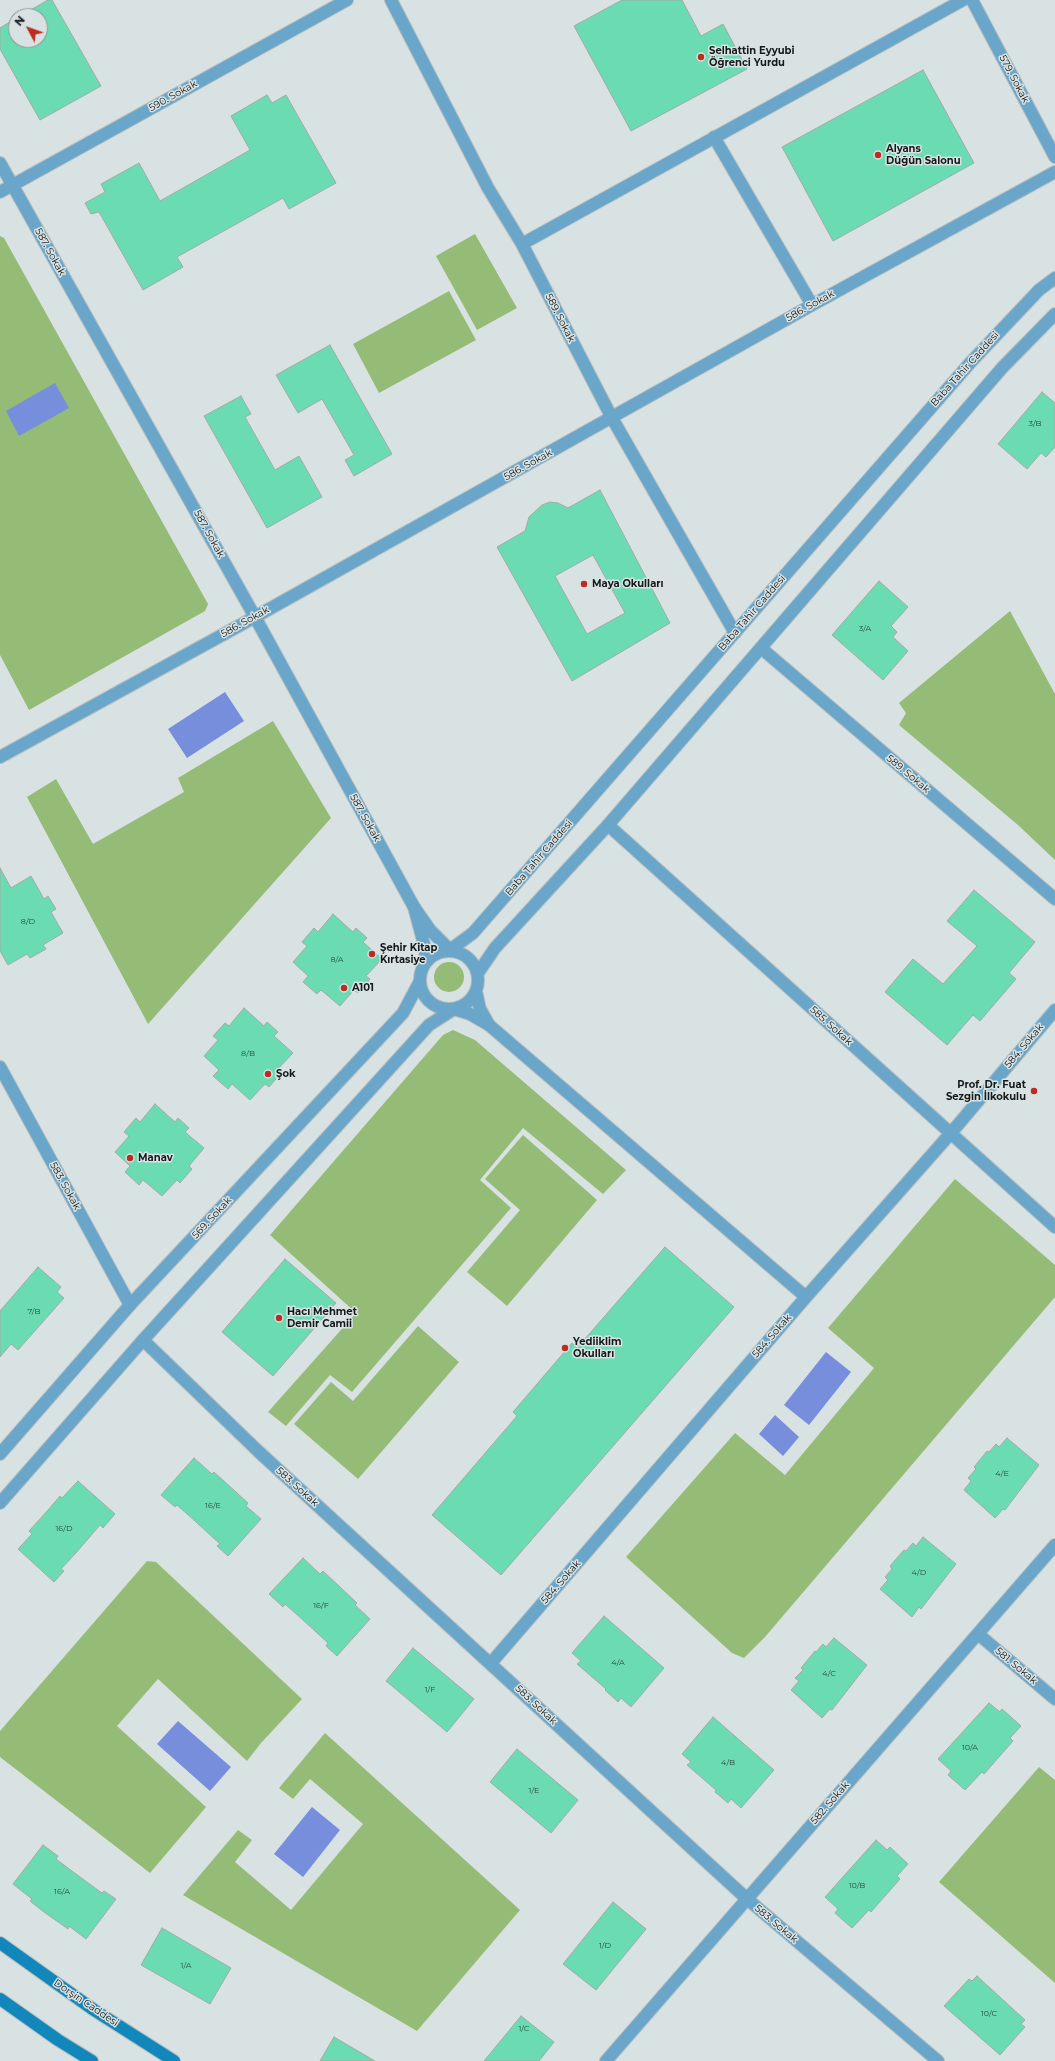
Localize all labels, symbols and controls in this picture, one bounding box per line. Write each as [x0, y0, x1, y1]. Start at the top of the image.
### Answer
north arrow [8, 8, 48, 48]
text: N [11, 13, 28, 29]
place label: Selhattin Eyyubi Öğrenci Yurdu [709, 45, 794, 68]
marker: Selhattin Eyyubi Öğrenci Yurdu [696, 52, 706, 62]
street label: 579. Sokak [996, 53, 1032, 105]
street label: 590. Sokak [147, 78, 199, 114]
place label: Alyans Düğün Salonu [886, 143, 961, 166]
marker: Alyans Düğün Salonu [873, 150, 883, 160]
street label: 587. Sokak [32, 226, 68, 278]
street label: 586. Sokak [784, 288, 836, 324]
street label: 589. Sokak [543, 292, 577, 344]
street label: Baba Tahir Caddesi [928, 329, 1002, 409]
house number: 3/B [1028, 419, 1042, 429]
street label: 586. Sokak [502, 447, 554, 483]
street label: 587. Sokak [191, 508, 227, 560]
street label: Baba Tahir Caddesi [716, 573, 788, 653]
place label: Maya Okulları [592, 578, 664, 590]
marker: Maya Okulları [579, 579, 589, 589]
street label: 586. Sokak [219, 604, 271, 640]
house number: 3/A [859, 624, 871, 634]
street label: 589. Sokak [884, 752, 932, 796]
street label: 587. Sokak [347, 792, 383, 844]
street label: Baba Tahir Caddesi [503, 818, 575, 898]
house number: 8/D [21, 917, 35, 927]
place label: Şehir Kitap Kırtasiye [380, 942, 437, 966]
marker: Şehir Kitap Kırtasiye [367, 949, 377, 959]
house number: 8/A [330, 955, 344, 965]
place label: A101 [352, 982, 374, 994]
marker: A101 [339, 983, 349, 993]
street label: 585. Sokak [807, 1004, 855, 1048]
street label: 584. Sokak [1002, 1022, 1046, 1070]
house number: 8/B [241, 1049, 255, 1059]
place label: Şok [276, 1068, 295, 1080]
marker: Şok [263, 1069, 273, 1079]
place label: Prof. Dr. Fuat Sezgin İlkokulu [946, 1079, 1026, 1102]
marker: Prof. Dr. Fuat Sezgin İlkokulu [1029, 1086, 1039, 1096]
place label: Manav [138, 1152, 173, 1164]
marker: Manav [125, 1153, 135, 1163]
street label: 583. Sokak [47, 1160, 83, 1212]
street label: 569. Sokak [190, 1195, 234, 1241]
place label: Hacı Mehmet Demir Camii [287, 1306, 357, 1330]
house number: 7/B [27, 1307, 41, 1317]
street label: 584. Sokak [750, 1312, 794, 1360]
marker: Hacı Mehmet Demir Camii [274, 1313, 284, 1323]
place label: Yediiklim Okulları [573, 1336, 621, 1360]
marker: Yediiklim Okulları [560, 1343, 570, 1353]
street label: 583. Sokak [273, 1465, 321, 1509]
house number: 4/E [995, 1469, 1009, 1479]
house number: 16/E [205, 1501, 221, 1511]
house number: 16/D [55, 1524, 73, 1534]
street label: 584. Sokak [539, 1558, 583, 1606]
house number: 4/D [912, 1568, 926, 1578]
house number: 16/F [313, 1601, 329, 1611]
street label: 581. Sokak [993, 1645, 1039, 1687]
house number: 4/A [611, 1658, 625, 1668]
house number: 4/C [822, 1669, 836, 1679]
street label: 583. Sokak [513, 1683, 559, 1727]
house number: 1/F [425, 1685, 435, 1695]
house number: 10/A [962, 1743, 978, 1753]
house number: 4/B [721, 1758, 735, 1768]
street label: 582. Sokak [808, 1779, 852, 1827]
house number: 1/E [529, 1786, 539, 1796]
house number: 10/B [849, 1881, 865, 1891]
house number: 16/A [54, 1887, 70, 1897]
street label: 583. Sokak [752, 1902, 800, 1946]
house number: 1/D [599, 1941, 611, 1951]
house number: 1/A [181, 1961, 191, 1971]
street label: Dorşin Caddesi [51, 1977, 121, 2029]
house number: 10/C [981, 2009, 997, 2019]
house number: 1/C [518, 2024, 530, 2034]

